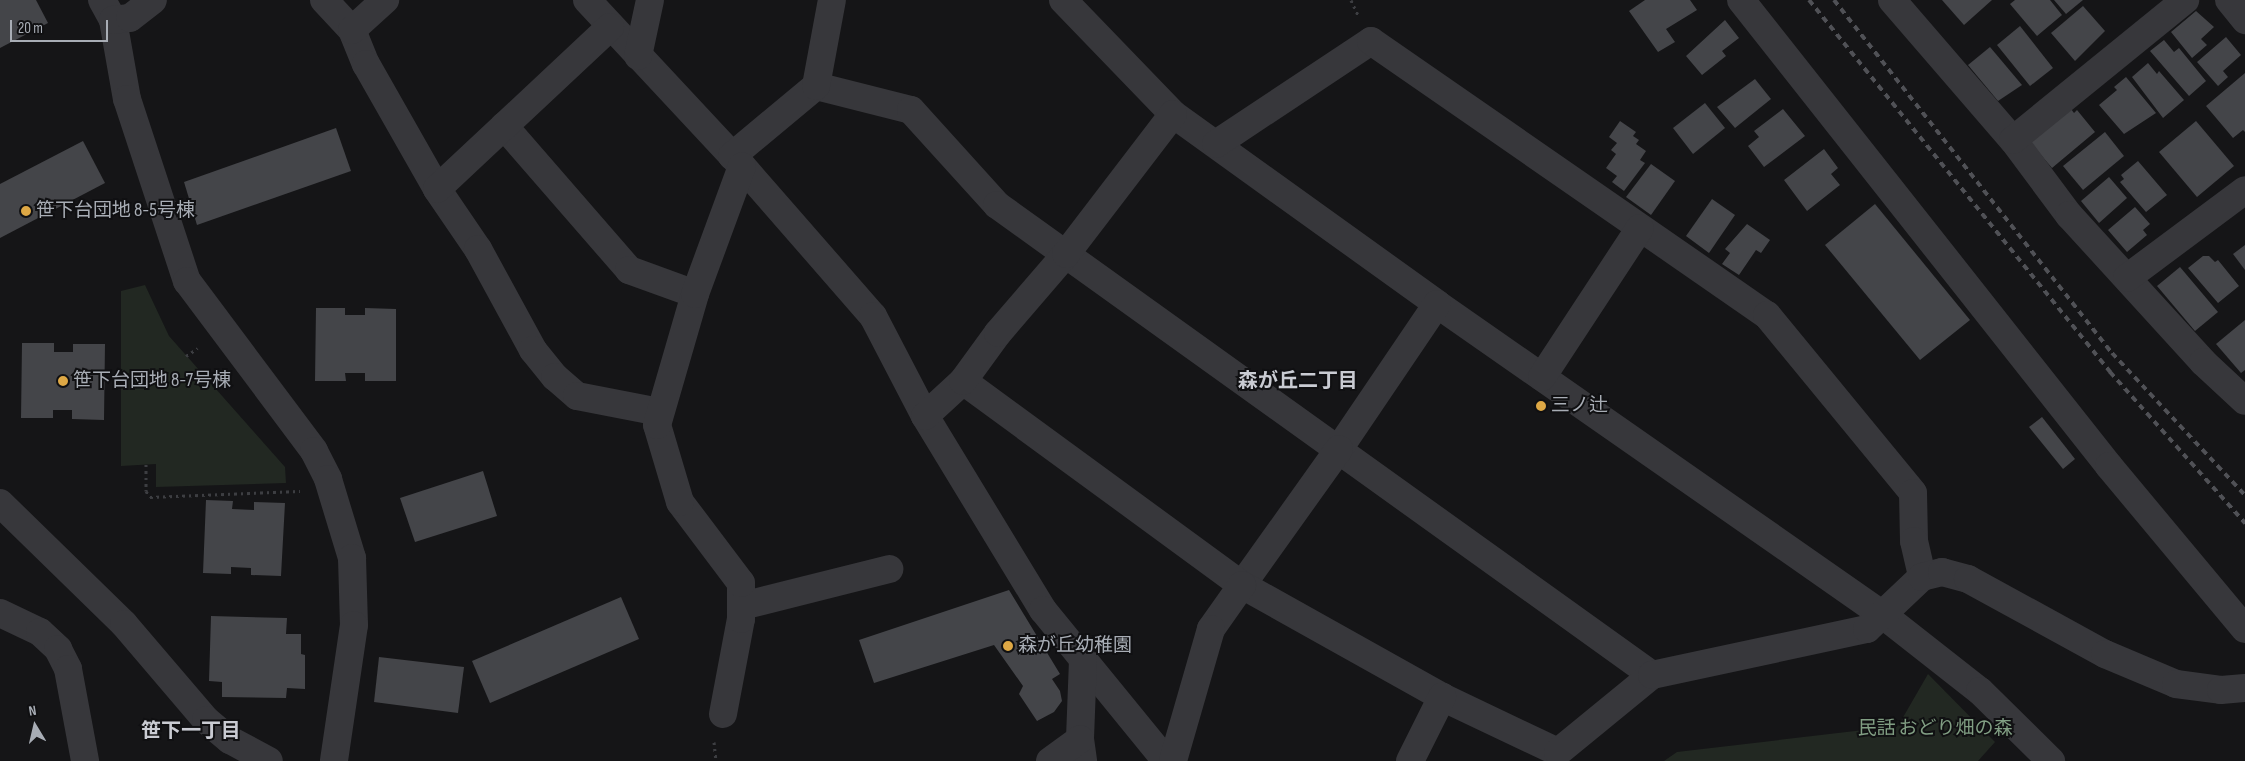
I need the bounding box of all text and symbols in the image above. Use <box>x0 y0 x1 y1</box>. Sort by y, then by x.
scale bar <box>12 10 110 42</box>
text: 20 m <box>18 19 43 38</box>
place label: 笹下台団地 8-5号棟 <box>36 200 195 222</box>
marker: 笹下台団地 8-5号棟 <box>20 205 32 217</box>
district label: 森が丘二丁目 <box>1238 369 1358 393</box>
place label: 笹下台団地 8-7号棟 <box>73 370 231 392</box>
marker: 笹下台団地 8-7号棟 <box>57 375 69 387</box>
place label: 三ノ辻 <box>1551 395 1608 417</box>
marker: 三ノ辻 <box>1535 400 1547 412</box>
place label: 森が丘幼稚園 <box>1018 635 1132 657</box>
marker: 森が丘幼稚園 <box>1002 640 1014 652</box>
north arrow <box>10 701 60 751</box>
text: N <box>28 702 38 720</box>
park label: 民話 おどり畑の森 <box>1857 718 2013 740</box>
district label: 笹下一丁目 <box>141 719 241 743</box>

